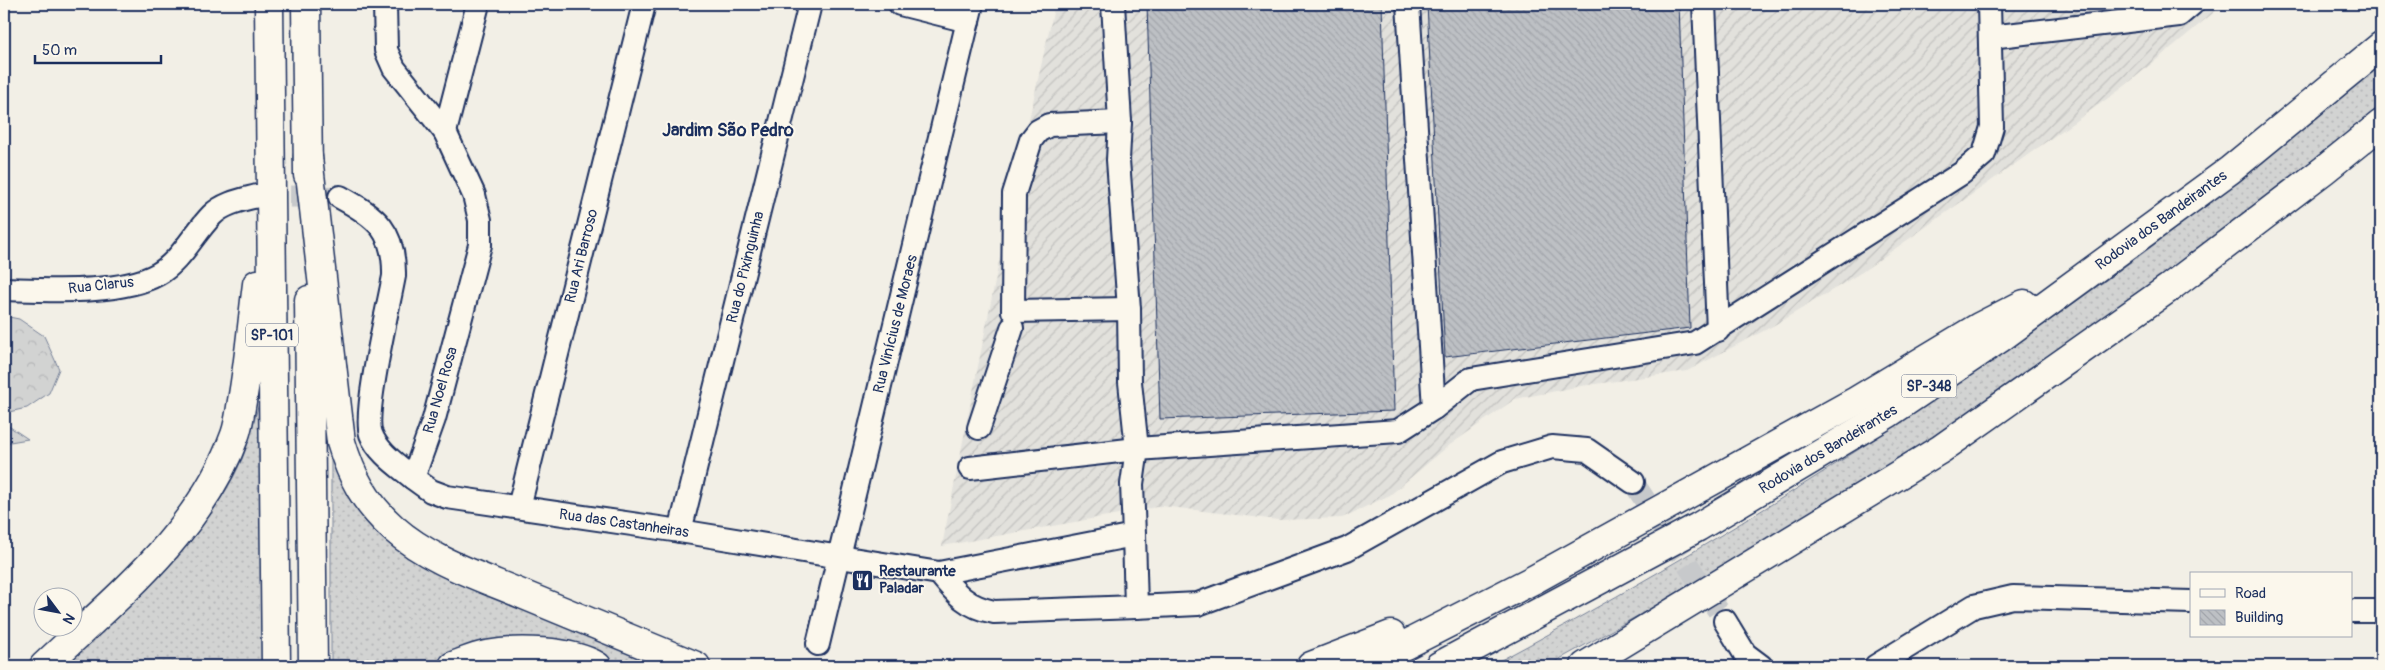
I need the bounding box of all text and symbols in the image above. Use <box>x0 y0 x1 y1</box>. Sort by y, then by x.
scale bar <box>35 32 161 64</box>
text: 50 m <box>42 41 77 60</box>
district label: Jardim São Pedro <box>662 119 794 142</box>
street label: Rodovia dos Bandeirantes <box>2092 166 2231 275</box>
street label: Rua Ari Barroso <box>561 207 602 305</box>
street label: Rua do Pixinguinha <box>722 209 769 325</box>
street label: Rua Vinícius de Moraes <box>869 253 922 395</box>
street label: Rua Clarus <box>67 273 135 298</box>
road number: SP-101 <box>246 324 298 346</box>
street label: Rua Noel Rosa <box>419 345 462 436</box>
road number: SP-348 <box>1902 374 1956 398</box>
street label: Rodovia dos Bandeirantes <box>1756 400 1901 498</box>
street label: Rua das Castanheiras <box>558 505 690 542</box>
place label: Restaurante Paladar <box>879 562 956 598</box>
restaurant icon: Restaurante Paladar <box>851 568 875 592</box>
legend <box>2190 572 2352 638</box>
text: Road <box>2235 584 2266 603</box>
north arrow <box>32 588 82 638</box>
text: Building <box>2235 608 2283 627</box>
text: N <box>59 610 78 627</box>

